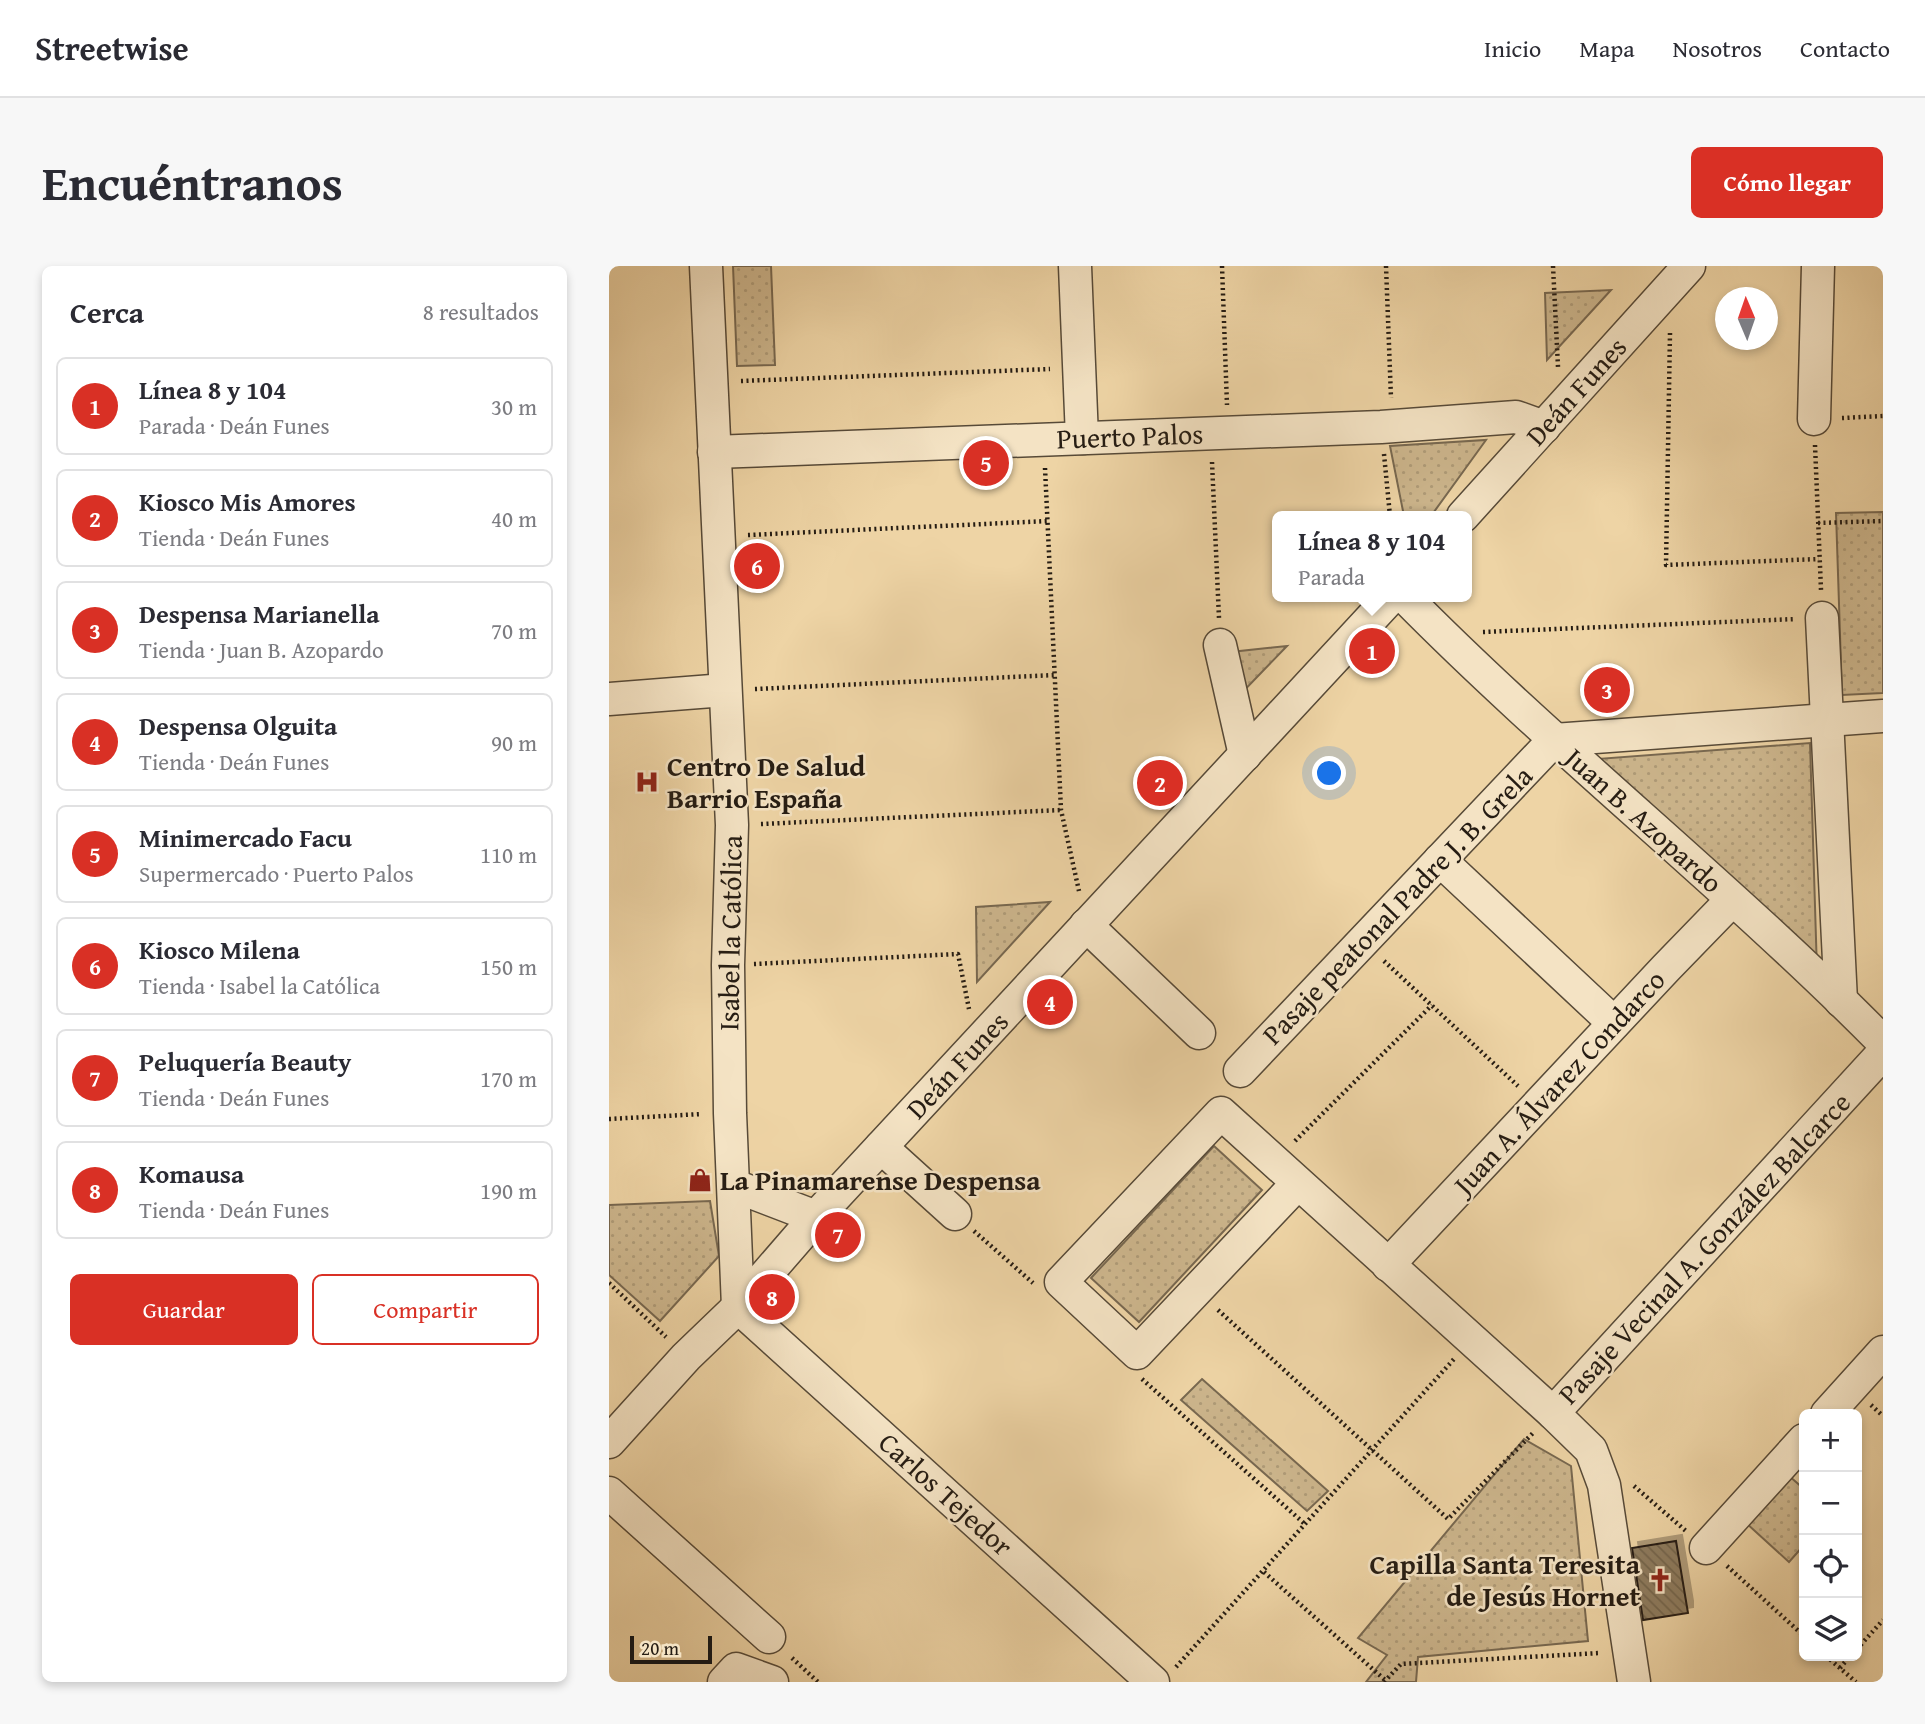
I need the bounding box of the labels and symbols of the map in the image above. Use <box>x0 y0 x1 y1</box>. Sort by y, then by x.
north arrow <box>1715 287 1778 350</box>
street label: Deán Funes <box>1516 327 1636 454</box>
street label: Puerto Palos <box>1056 412 1204 459</box>
pin: 5 <box>963 437 1009 489</box>
pin: 6 <box>734 540 780 592</box>
pin: 1 <box>1349 625 1395 677</box>
pin: 3 <box>1584 664 1630 716</box>
street label: Juan B. Azopardo <box>1554 735 1732 902</box>
place label: Centro De Salud Barrio España <box>667 745 866 818</box>
street label: Pasaje peatonal Padre J. B. Grela <box>1252 755 1542 1053</box>
your location <box>1312 756 1346 790</box>
pin: 2 <box>1137 757 1183 809</box>
hospital icon: Centro De Salud Barrio España <box>633 768 661 796</box>
street label: Isabel la Católica <box>707 834 752 1031</box>
street label: Juan A. Álvarez Condarco <box>1441 960 1674 1205</box>
pin: 4 <box>1027 976 1073 1028</box>
street label: Deán Funes <box>896 1002 1017 1128</box>
street label: Pasaje Vecinal A. González Balcarce <box>1548 1083 1860 1413</box>
place label: La Pinamarense Despensa <box>720 1159 1041 1200</box>
shop icon: La Pinamarense Despensa <box>686 1166 714 1194</box>
pin: 7 <box>815 1209 861 1261</box>
pin: 8 <box>749 1271 795 1323</box>
street label: Carlos Tejedor <box>870 1422 1023 1566</box>
place label: Capilla Santa Teresita de Jesús Hornet <box>1370 1543 1641 1616</box>
church icon: Capilla Santa Teresita de Jesús Hornet <box>1646 1566 1674 1594</box>
scale bar <box>630 1633 712 1665</box>

